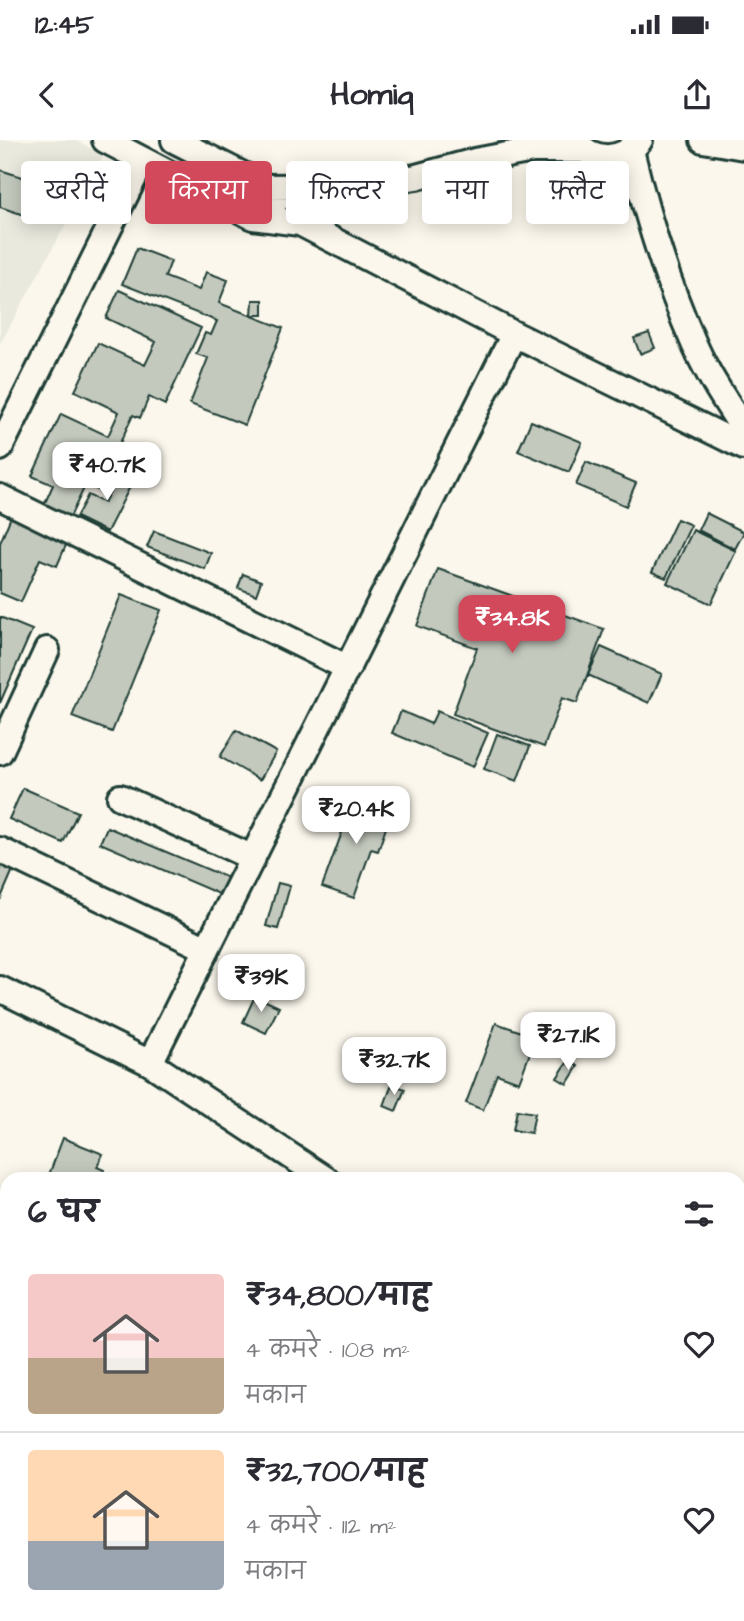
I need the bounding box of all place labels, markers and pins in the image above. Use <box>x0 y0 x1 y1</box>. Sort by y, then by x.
pin: ₹40.7K <box>50 442 164 502</box>
pin: ₹34.8K <box>455 596 569 655</box>
pin: ₹20.4K <box>299 786 413 846</box>
pin: ₹39K <box>220 954 302 1014</box>
pin: ₹27.1K <box>511 1012 625 1072</box>
pin: ₹32.7K <box>337 1038 451 1097</box>

